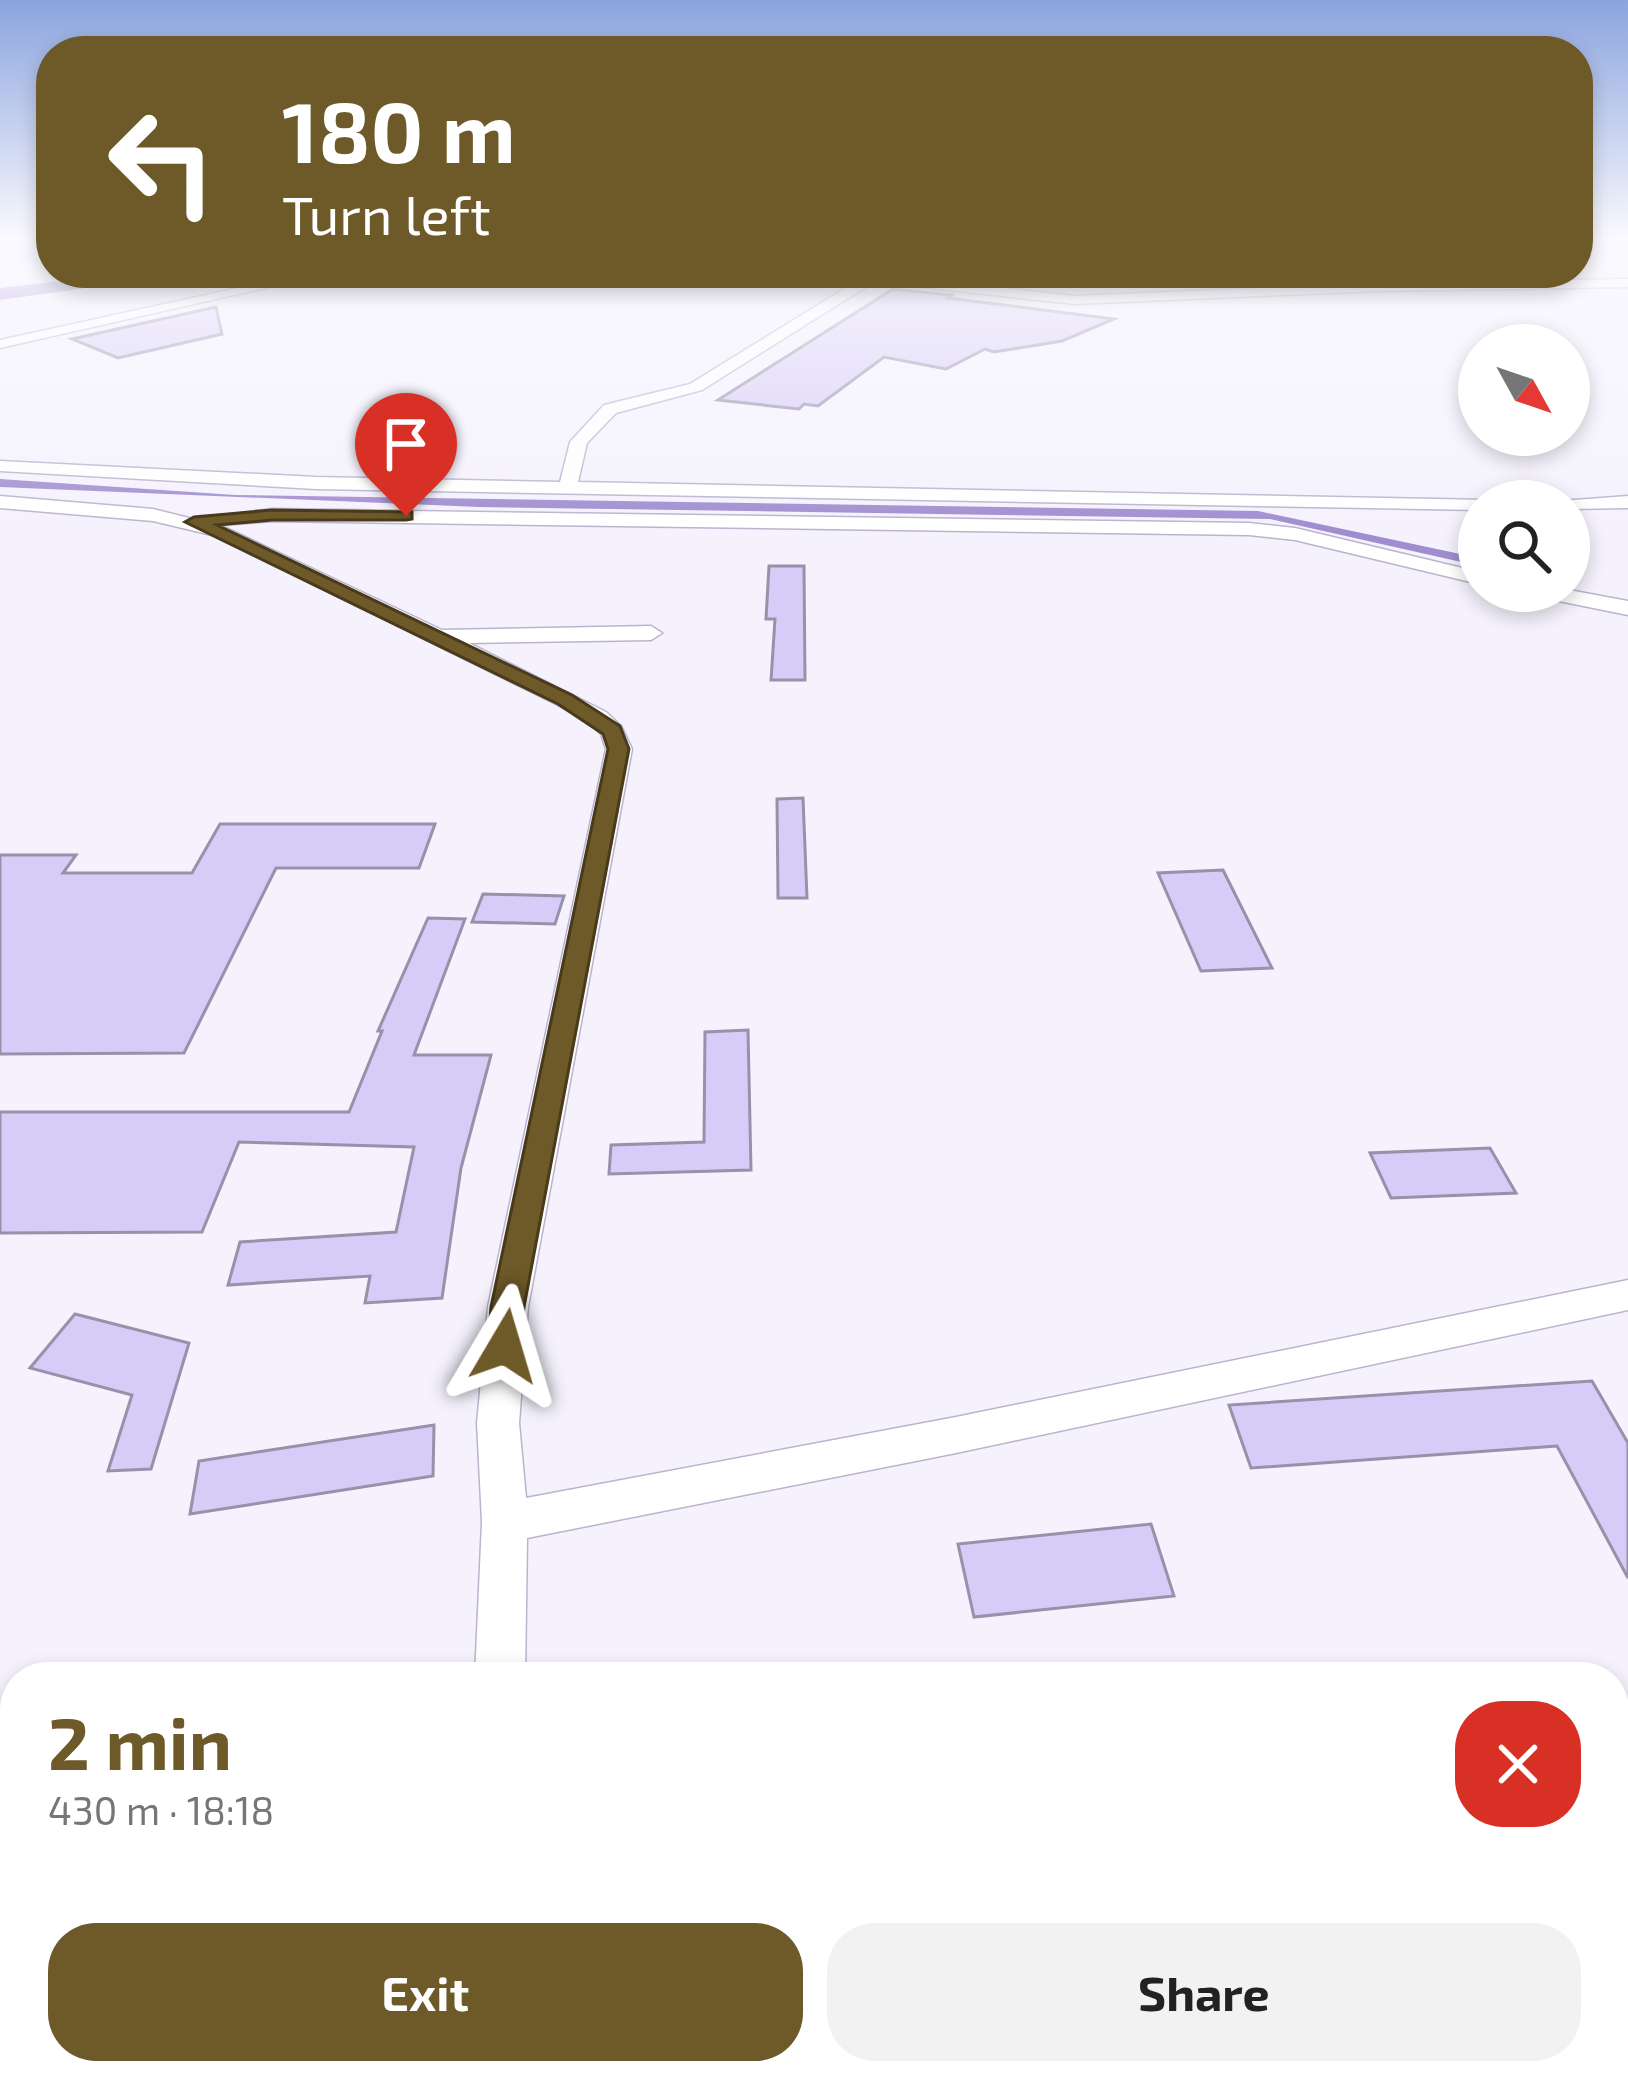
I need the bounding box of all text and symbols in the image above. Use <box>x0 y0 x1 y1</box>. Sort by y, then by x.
text: 180 m <box>282 79 516 180</box>
icon: left <box>84 84 240 240</box>
text: Turn left <box>282 181 491 246</box>
north arrow <box>1458 324 1590 456</box>
map controls <box>1458 324 1590 612</box>
pin <box>355 393 457 516</box>
icon: arrive <box>373 411 439 477</box>
button: search <box>1458 480 1590 612</box>
position arrow <box>442 1283 568 1409</box>
text: 2 min <box>48 1698 232 1784</box>
button: close <box>1455 1701 1581 1827</box>
text: 430 m · 18:18 <box>48 1786 274 1833</box>
button: Exit <box>48 1923 803 2061</box>
button: Share <box>827 1923 1581 2061</box>

